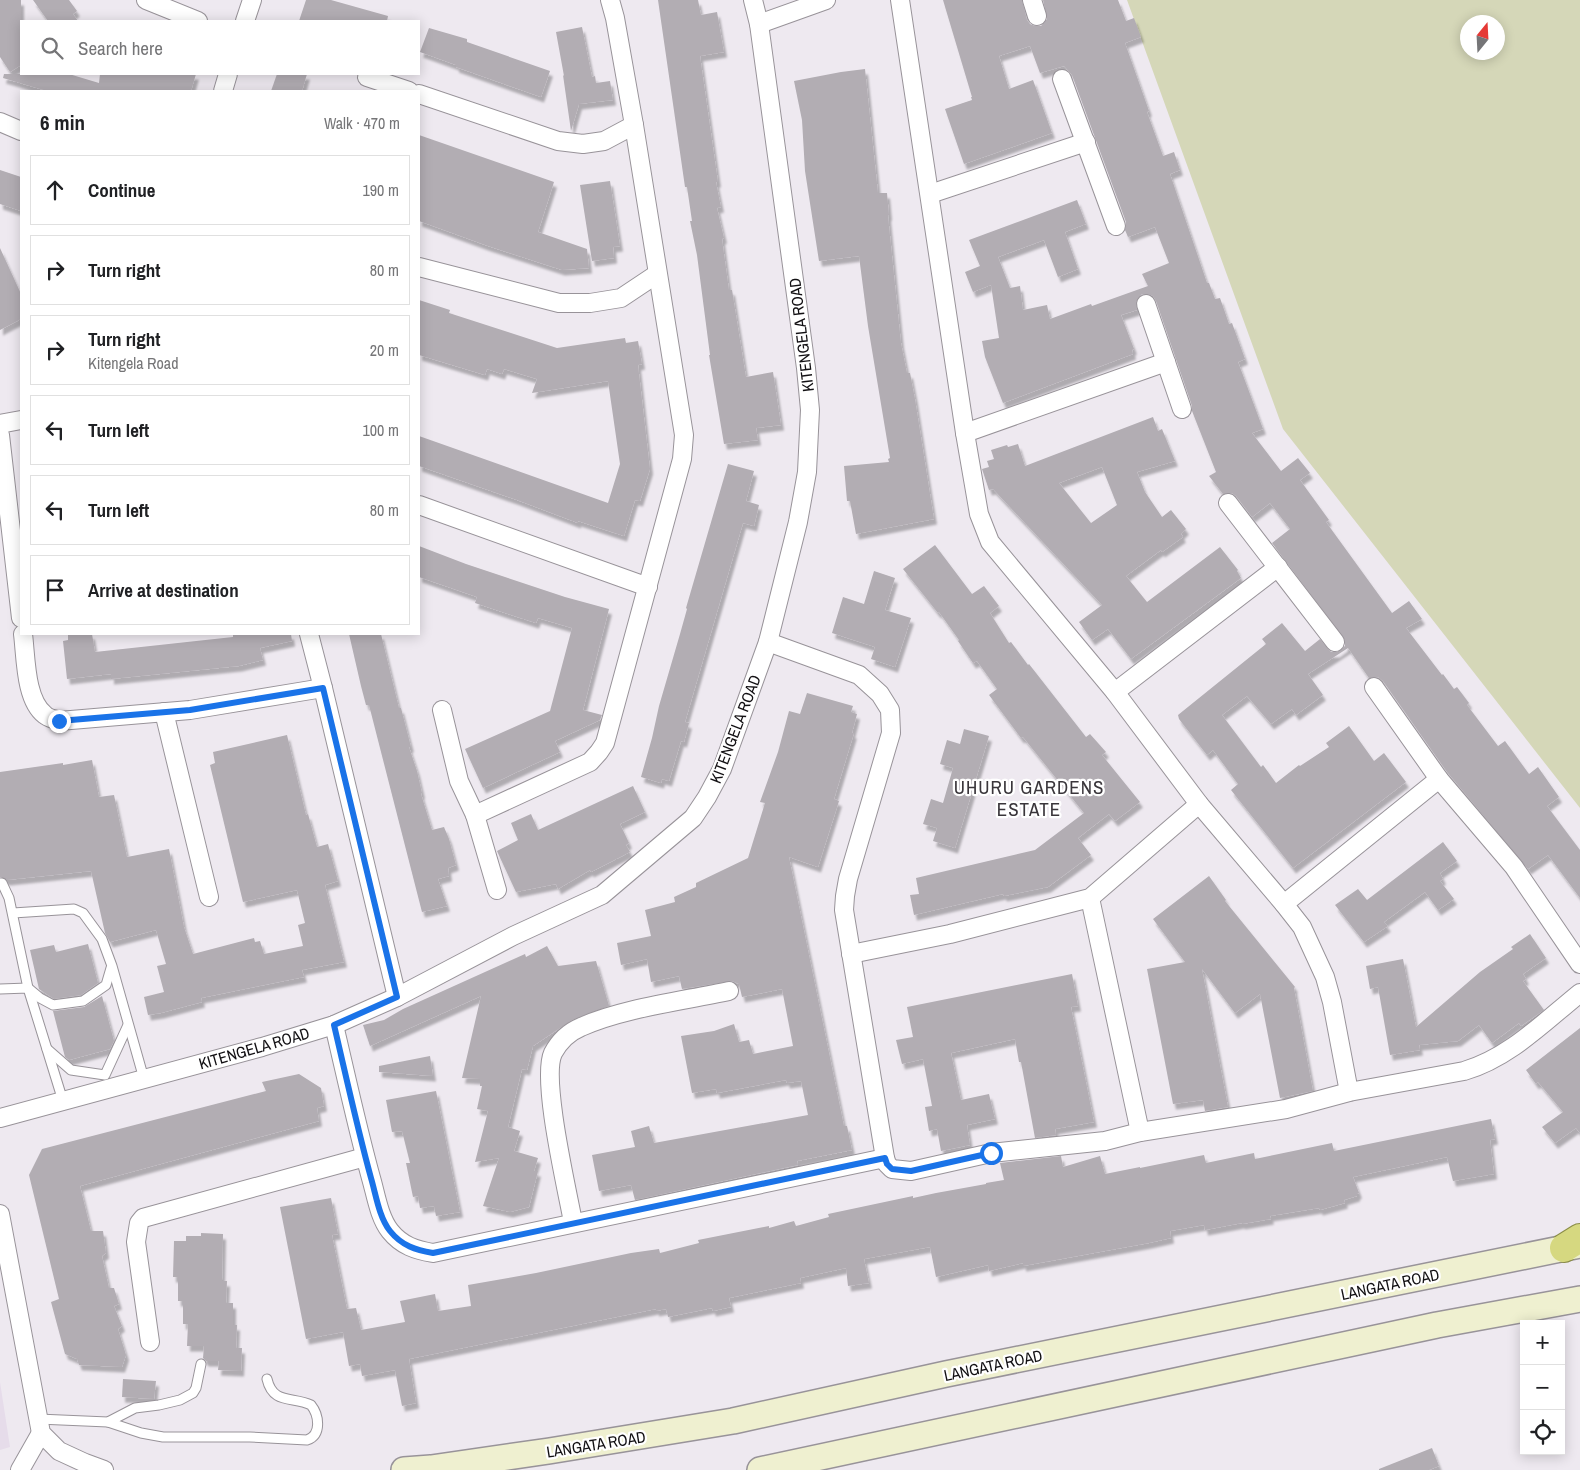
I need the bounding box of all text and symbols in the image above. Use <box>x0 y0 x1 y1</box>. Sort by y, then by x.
north arrow <box>1460 15 1505 60</box>
search box <box>20 20 420 75</box>
icon: search <box>38 34 66 62</box>
text: Search here <box>78 35 163 61</box>
text: 6 min <box>40 108 85 137</box>
text: Walk · 470 m <box>324 112 400 134</box>
icon: ahead <box>41 176 69 204</box>
text: Continue <box>88 177 156 203</box>
text: 190 m <box>363 179 399 201</box>
icon: right <box>41 256 69 284</box>
text: Turn right <box>88 257 160 283</box>
text: 80 m <box>370 259 399 281</box>
street label: KITENGELA ROAD <box>783 277 819 393</box>
text: Turn right <box>88 326 160 352</box>
icon: right <box>41 336 69 364</box>
text: 20 m <box>370 339 399 361</box>
text: Kitengela Road <box>88 352 178 374</box>
icon: left <box>41 416 69 444</box>
text: Turn left <box>88 417 149 443</box>
text: 100 m <box>363 419 399 441</box>
icon: left <box>41 496 69 524</box>
text: Turn left <box>88 497 149 523</box>
text: 80 m <box>370 499 399 521</box>
icon: arrive <box>41 576 69 604</box>
text: Arrive at destination <box>88 577 239 603</box>
street label: KITENGELA ROAD <box>704 672 766 786</box>
route end <box>48 710 71 733</box>
district label: UHURU GARDENS ESTATE <box>954 774 1104 822</box>
street label: KITENGELA ROAD <box>196 1022 312 1074</box>
route start <box>980 1142 1003 1165</box>
street label: LANGATA ROAD <box>1339 1263 1441 1305</box>
map controls <box>1520 1320 1565 1455</box>
button: + <box>1520 1320 1565 1365</box>
street label: LANGATA ROAD <box>942 1344 1044 1386</box>
button: − <box>1520 1365 1565 1410</box>
button: locate <box>1520 1410 1565 1455</box>
street label: LANGATA ROAD <box>545 1425 647 1463</box>

